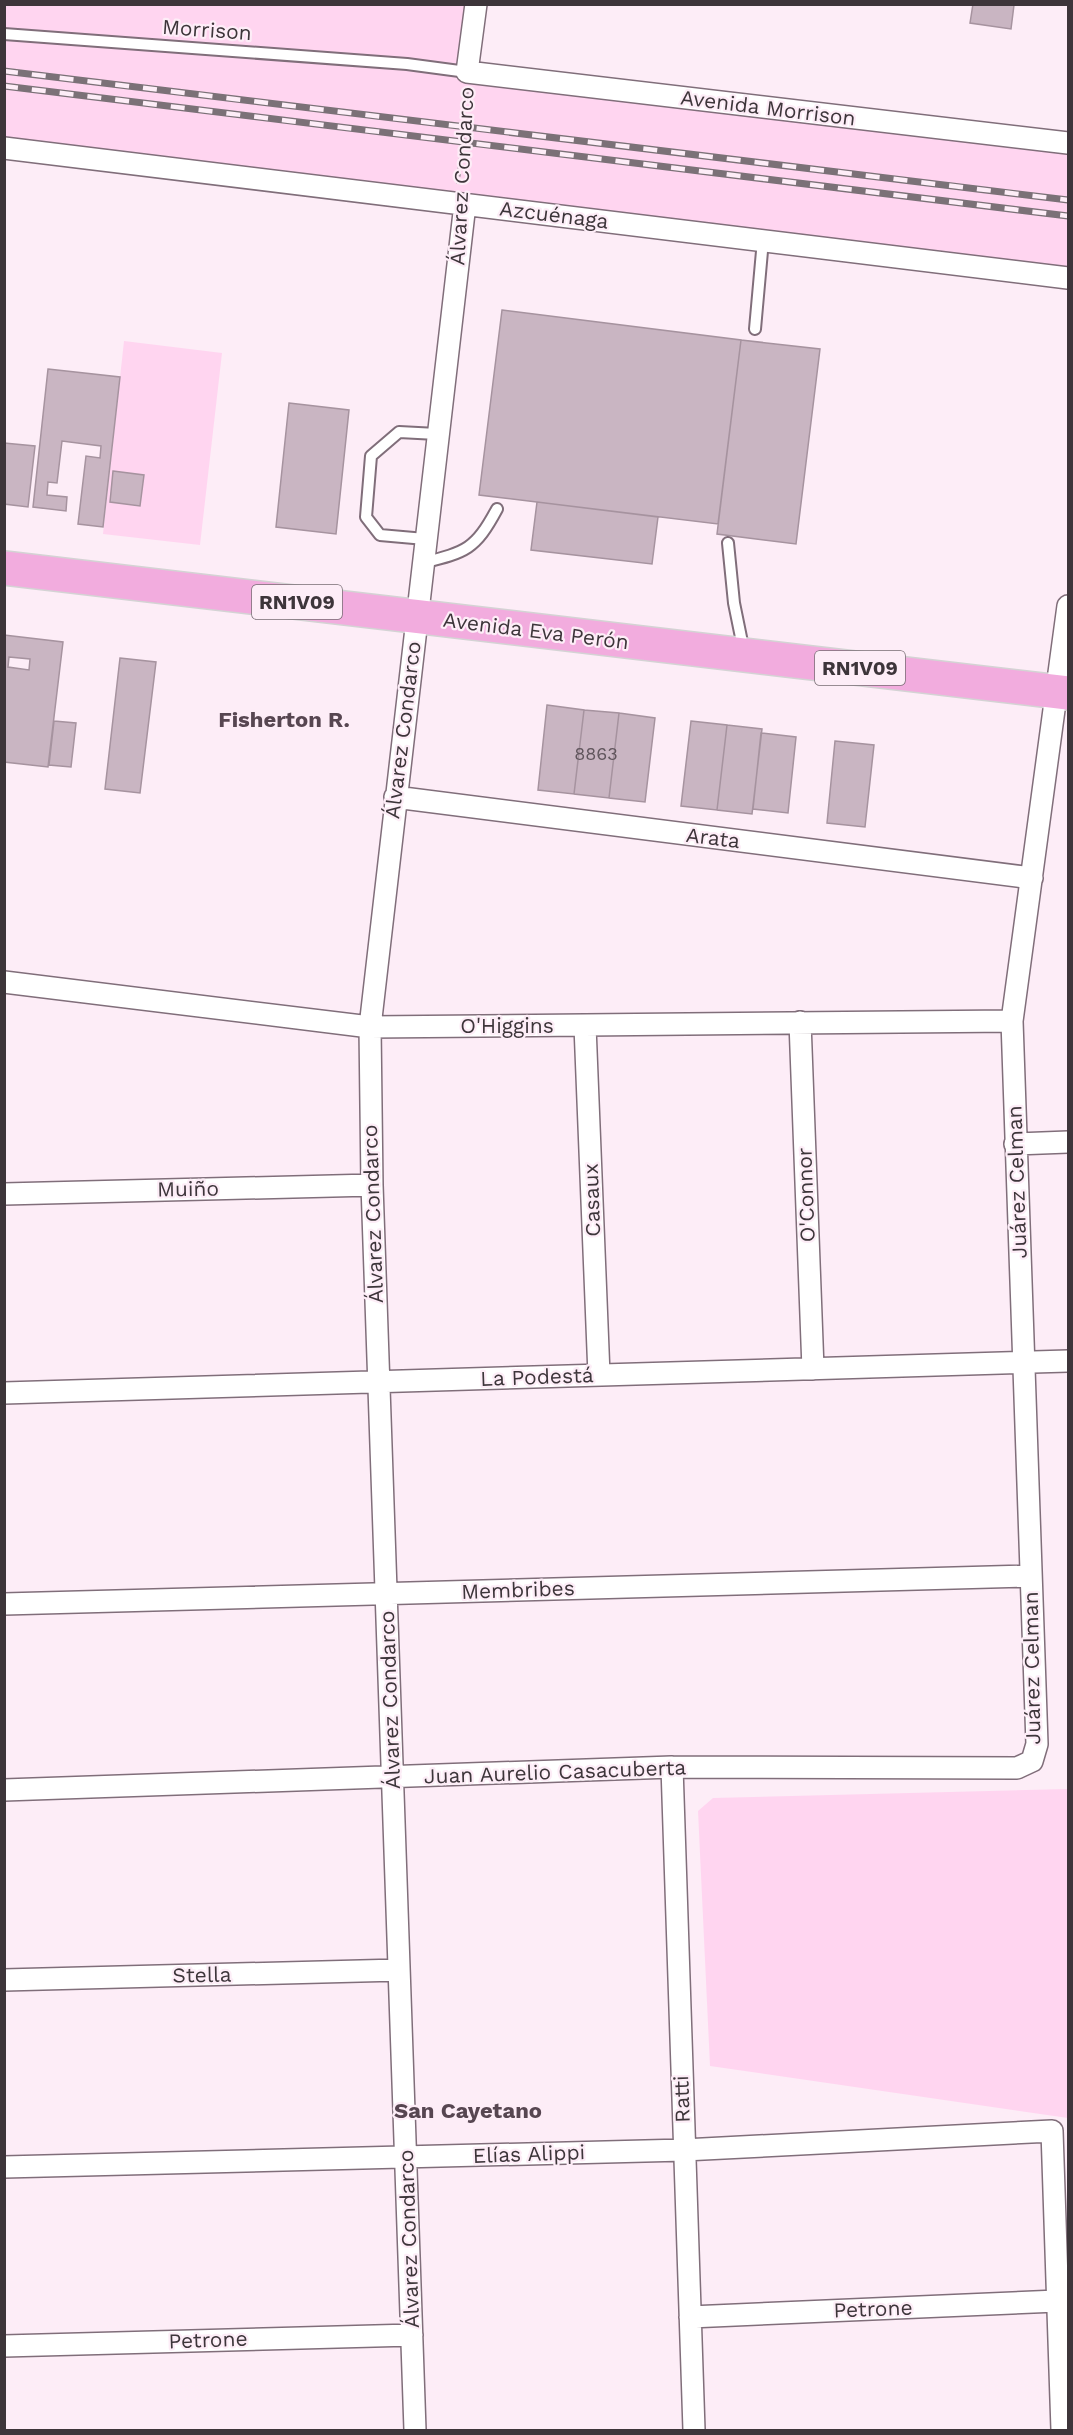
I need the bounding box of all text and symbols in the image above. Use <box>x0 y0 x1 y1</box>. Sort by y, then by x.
street label: Morrison <box>161 14 253 45</box>
street label: Avenida Morrison <box>679 84 857 131</box>
street label: Álvarez Condarco <box>444 86 479 266</box>
street label: Azcuénaga <box>498 195 610 234</box>
road number: RN1V09 <box>252 585 342 619</box>
street label: Avenida Eva Perón <box>442 607 630 654</box>
street label: Álvarez Condarco <box>379 640 426 820</box>
road number: RN1V09 <box>815 651 905 685</box>
district label: Fisherton R. <box>218 707 350 732</box>
house number: 8863 <box>574 743 618 764</box>
street label: Arata <box>685 822 742 853</box>
street label: O'Higgins <box>460 1013 554 1038</box>
street label: Juárez Celman <box>1001 1105 1032 1259</box>
street label: Álvarez Condarco <box>357 1124 388 1304</box>
street label: O'Connor <box>791 1147 820 1243</box>
street label: Casaux <box>578 1163 605 1237</box>
street label: Muiño <box>157 1175 219 1202</box>
street label: La Podestá <box>480 1362 594 1391</box>
street label: Membribes <box>461 1575 575 1604</box>
street label: Juárez Celman <box>1018 1591 1045 1745</box>
street label: Álvarez Condarco <box>374 1610 405 1790</box>
street label: Juan Aurelio Casacuberta <box>423 1754 687 1789</box>
street label: Stella <box>172 1961 232 1988</box>
street label: Ratti <box>668 2075 695 2123</box>
district label: San Cayetano <box>394 2098 542 2123</box>
street label: Elías Alippi <box>472 2139 586 2168</box>
street label: Álvarez Condarco <box>393 2149 424 2329</box>
street label: Petrone <box>833 2295 913 2322</box>
street label: Petrone <box>168 2326 248 2353</box>

